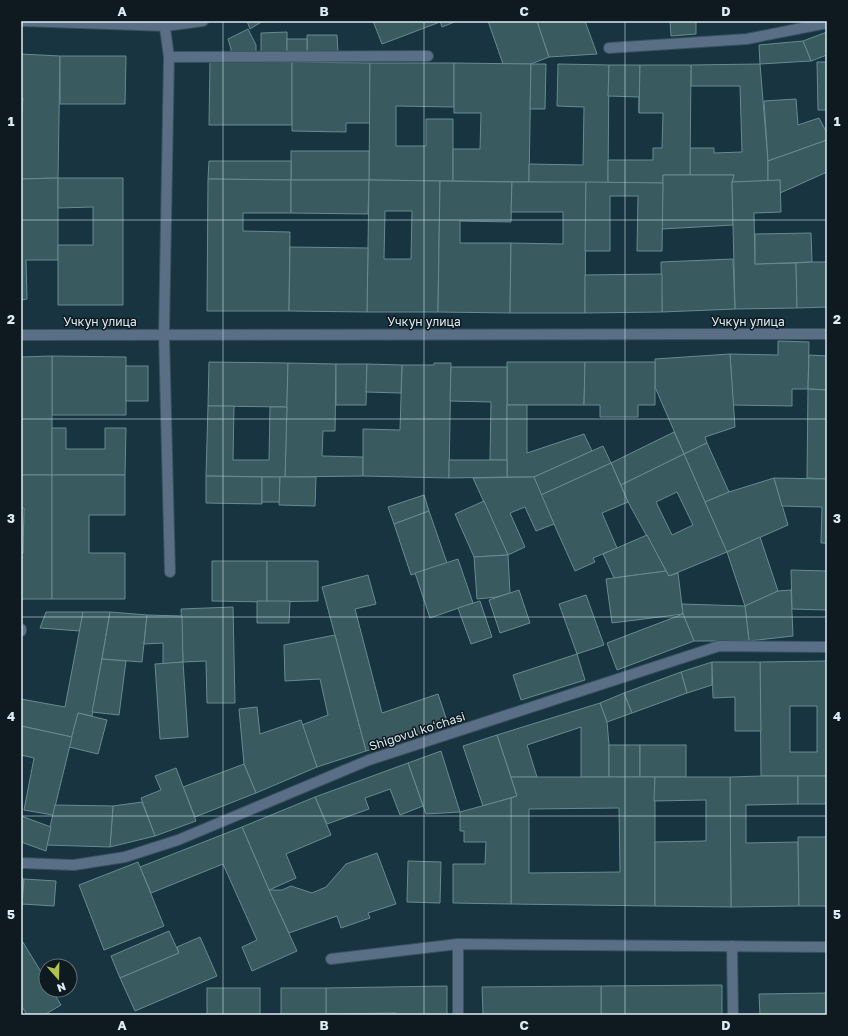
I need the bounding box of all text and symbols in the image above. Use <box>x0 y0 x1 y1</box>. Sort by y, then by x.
text: A <box>117 3 127 19</box>
text: B <box>319 3 329 19</box>
text: C <box>519 3 529 19</box>
text: D <box>721 3 731 19</box>
text: 1 <box>8 113 15 129</box>
text: 1 <box>834 113 841 129</box>
text: 2 <box>7 311 15 327</box>
text: 2 <box>833 311 841 327</box>
street label: Учкун улица <box>63 314 137 329</box>
street label: Учкун улица <box>387 314 461 329</box>
street label: Учкун улица <box>711 314 785 329</box>
text: 3 <box>7 510 15 526</box>
text: 3 <box>833 510 841 526</box>
text: 4 <box>7 708 15 724</box>
street label: Shigovul koʻchasi <box>367 708 467 754</box>
text: 4 <box>833 708 841 724</box>
text: 5 <box>7 906 15 922</box>
text: 5 <box>833 906 841 922</box>
north arrow <box>38 958 78 998</box>
text: N <box>55 980 68 995</box>
text: A <box>117 1017 127 1033</box>
text: B <box>319 1017 329 1033</box>
text: C <box>519 1017 529 1033</box>
text: D <box>721 1017 731 1033</box>

